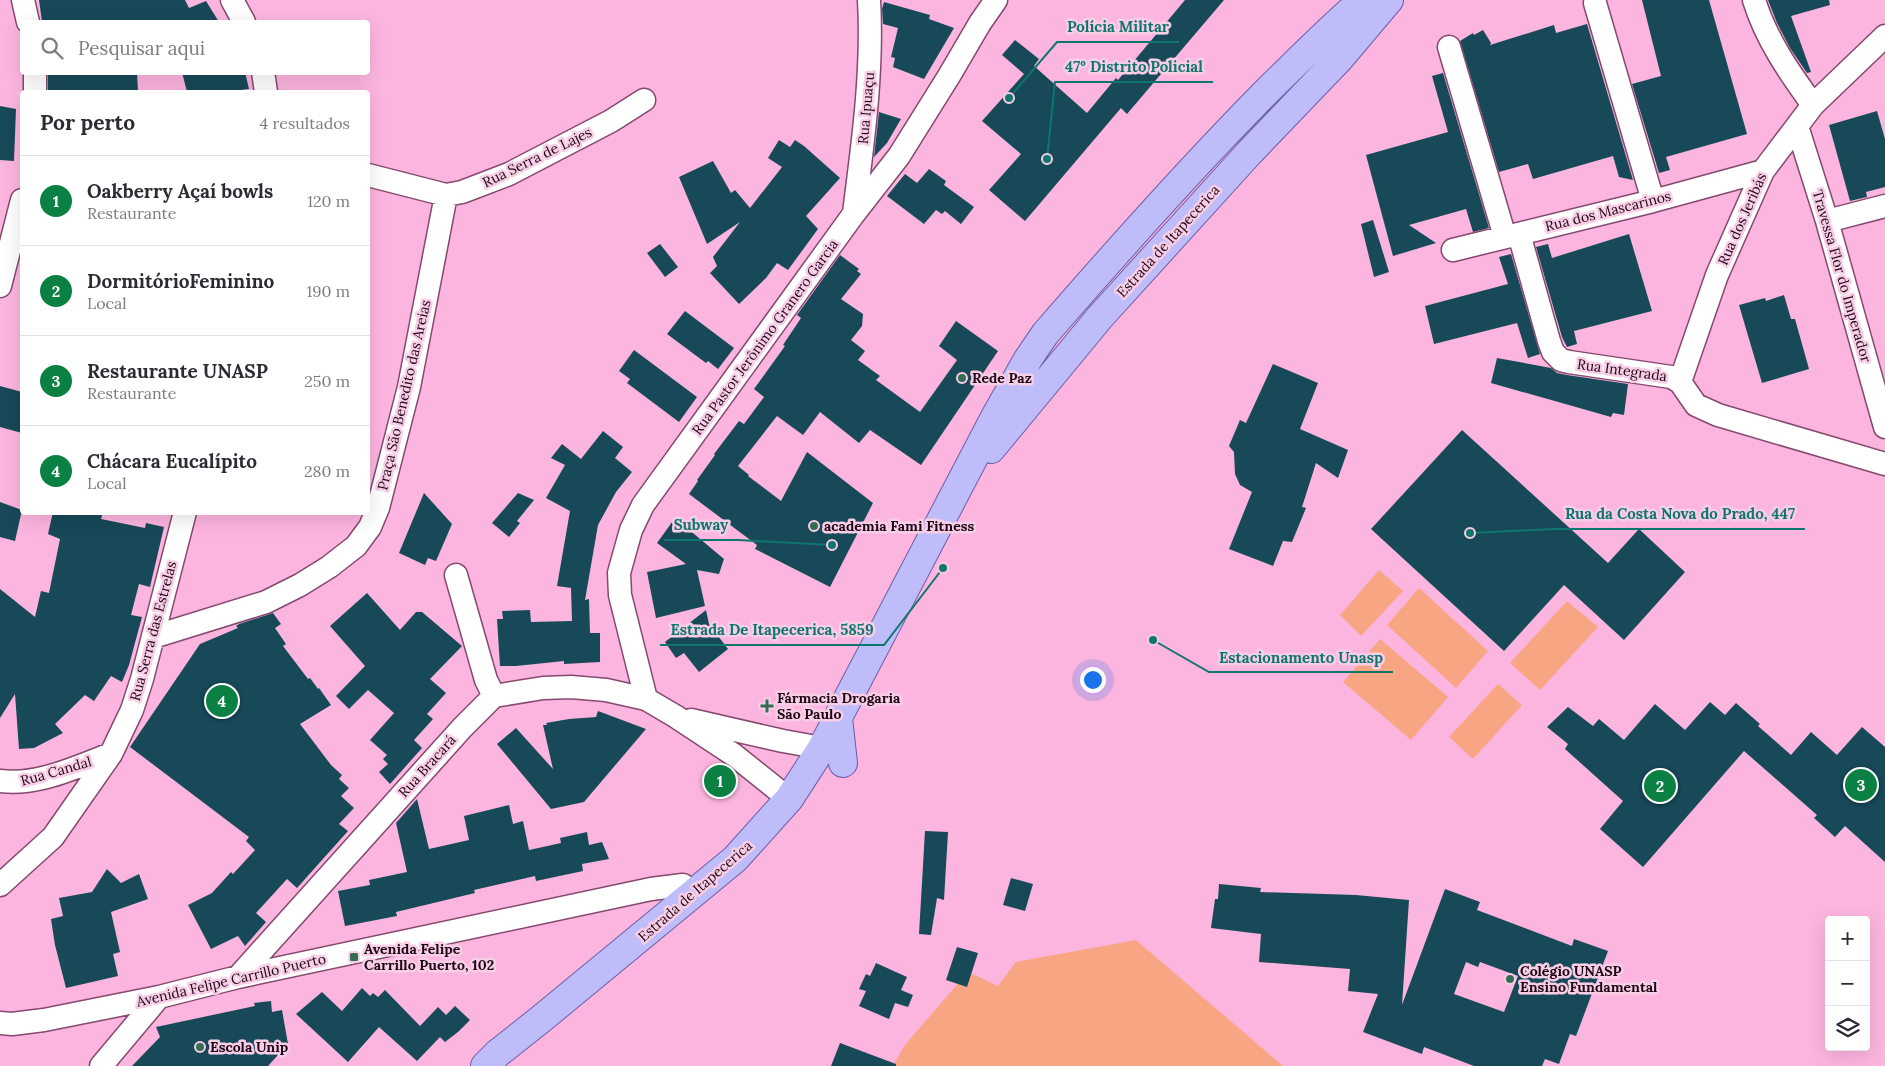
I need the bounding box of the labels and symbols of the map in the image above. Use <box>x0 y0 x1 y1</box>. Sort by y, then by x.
callout: Polícia Militar <box>1057 12 1179 42</box>
text: Polícia Militar <box>1067 17 1170 36</box>
callout: 47º Distrito Policial <box>1055 52 1213 82</box>
text: 47º Distrito Policial <box>1065 57 1203 76</box>
street label: Rua Ipuaçu <box>854 71 878 145</box>
street label: Rua Serra de Lajes <box>479 123 595 191</box>
street label: Rua dos Jeribás <box>1714 170 1770 268</box>
street label: Estrada de Itapecerica <box>1113 181 1223 301</box>
street label: Rua dos Mascarinos <box>1543 187 1673 235</box>
street label: Travessa Flor do Imperador <box>1809 188 1875 364</box>
street label: Rua Pastor Jerônimo Granero Garcia <box>688 236 842 438</box>
street label: Praça São Benedito das Areias <box>373 298 435 492</box>
street label: Rua Integrada <box>1576 355 1668 385</box>
place label: Rede Paz <box>972 369 1032 387</box>
marker: Rede Paz <box>956 372 968 384</box>
callout: Rua da Costa Nova do Prado, 447 <box>1554 499 1805 529</box>
text: Rua da Costa Nova do Prado, 447 <box>1565 504 1795 523</box>
callout: Subway <box>664 510 738 540</box>
text: Subway <box>674 515 729 534</box>
place label: academia Fami Fitness <box>824 517 975 535</box>
marker: academia Fami Fitness <box>808 520 820 532</box>
street label: Rua Serra das Estrelas <box>126 559 180 703</box>
callout: Estrada De Itapecerica, 5859 <box>660 615 884 645</box>
text: Estrada De Itapecerica, 5859 <box>670 620 874 639</box>
callout: Estacionamento Unasp <box>1209 642 1393 672</box>
text: Estacionamento Unasp <box>1219 648 1383 667</box>
your location <box>1080 667 1106 693</box>
pin: 4 <box>206 682 238 720</box>
place label: Fármacia Drogaria São Paulo <box>777 689 901 723</box>
marker: Fármacia Drogaria São Paulo <box>761 700 773 712</box>
street label: Rua Bracará <box>394 731 460 801</box>
street label: Rua Candal <box>18 752 94 790</box>
pin: 1 <box>704 762 736 800</box>
pin: 3 <box>1845 766 1877 804</box>
pin: 2 <box>1644 767 1676 805</box>
street label: Estrada de Itapecerica <box>634 837 756 945</box>
place label: Avenida Felipe Carrillo Puerto, 102 <box>364 940 494 974</box>
street label: Avenida Felipe Carrillo Puerto <box>134 949 328 1011</box>
marker: Avenida Felipe Carrillo Puerto, 102 <box>348 951 360 963</box>
place label: Colégio UNASP Ensino Fundamental <box>1520 962 1658 996</box>
marker: Colégio UNASP Ensino Fundamental <box>1504 973 1516 985</box>
place label: Escola Unip <box>210 1038 288 1056</box>
marker: Escola Unip <box>194 1041 206 1053</box>

